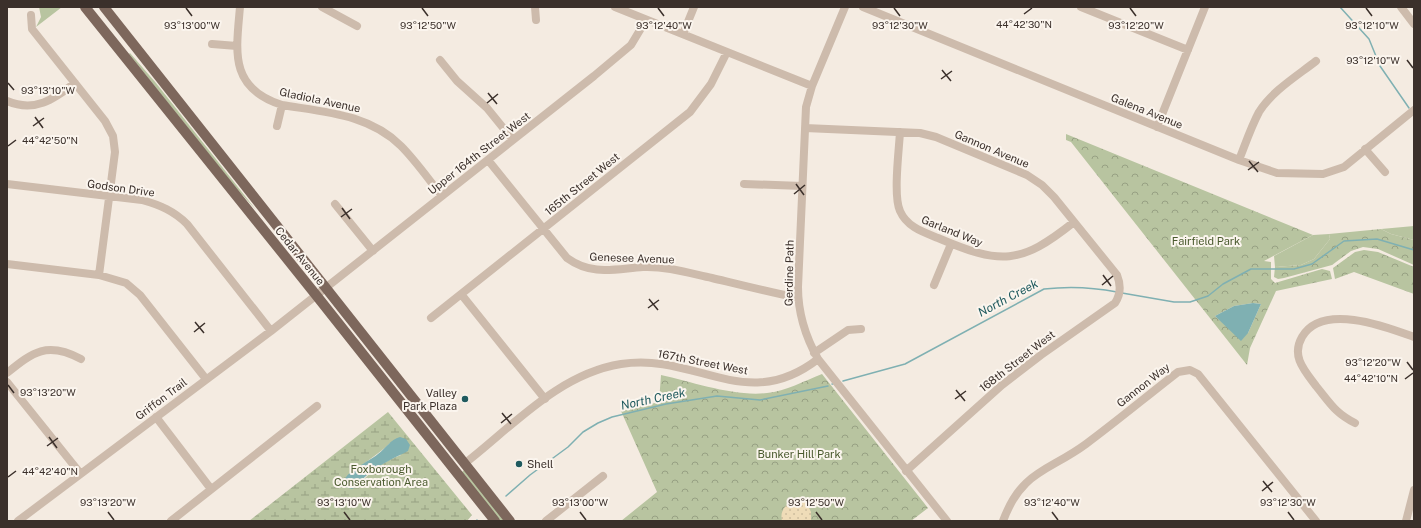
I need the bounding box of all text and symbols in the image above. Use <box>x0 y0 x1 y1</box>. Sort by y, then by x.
text: 44°42'30"N <box>996 18 1052 30</box>
text: 93°13'00"W <box>164 19 220 31</box>
text: 93°12'50"W <box>400 19 456 31</box>
text: 93°12'40"W <box>636 19 692 31</box>
text: 93°12'30"W <box>872 19 928 31</box>
text: 93°12'20"W <box>1108 19 1164 31</box>
text: 93°12'10"W <box>1345 19 1399 31</box>
text: 93°12'10"W <box>1346 54 1400 66</box>
text: 93°13'10"W <box>21 84 75 96</box>
street label: Gladiola Avenue <box>278 86 362 114</box>
street label: Galena Avenue <box>1109 91 1185 131</box>
street label: Upper 164th Street West <box>426 109 532 197</box>
street label: Gannon Avenue <box>953 128 1031 170</box>
text: 44°42'50"N <box>22 134 78 146</box>
street label: 165th Street West <box>542 150 622 218</box>
street label: Godson Drive <box>87 177 155 199</box>
street label: Garland Way <box>920 213 984 249</box>
street label: Cedar Avenue <box>273 225 327 287</box>
park label: Fairfield Park <box>1172 235 1240 247</box>
street label: Gerdine Path <box>782 240 796 306</box>
street label: Genesee Avenue <box>589 251 675 265</box>
water label: North Creek <box>976 276 1041 320</box>
street label: 168th Street West <box>977 328 1057 394</box>
street label: 167th Street West <box>657 347 749 377</box>
text: 93°12'20"W <box>1345 356 1401 368</box>
street label: Gannon Way <box>1114 361 1172 409</box>
text: 44°42'10"N <box>1344 372 1398 384</box>
street label: Griffon Trail <box>133 376 189 422</box>
water label: North Creek <box>619 385 687 413</box>
text: 93°13'20"W <box>20 386 76 398</box>
place label: Valley Park Plaza <box>403 387 457 412</box>
marker: Valley Park Plaza <box>460 394 470 404</box>
park label: Bunker Hill Park <box>757 448 841 460</box>
place label: Shell <box>527 458 553 470</box>
marker: Shell <box>514 459 524 469</box>
park label: Foxborough Conservation Area <box>334 463 428 488</box>
text: 44°42'40"N <box>22 465 78 477</box>
text: 93°13'20"W <box>80 496 136 508</box>
text: 93°13'10"W <box>317 496 371 508</box>
text: 93°13'00"W <box>552 496 608 508</box>
text: 93°12'50"W <box>788 496 844 508</box>
text: 93°12'40"W <box>1024 496 1080 508</box>
text: 93°12'30"W <box>1260 496 1316 508</box>

